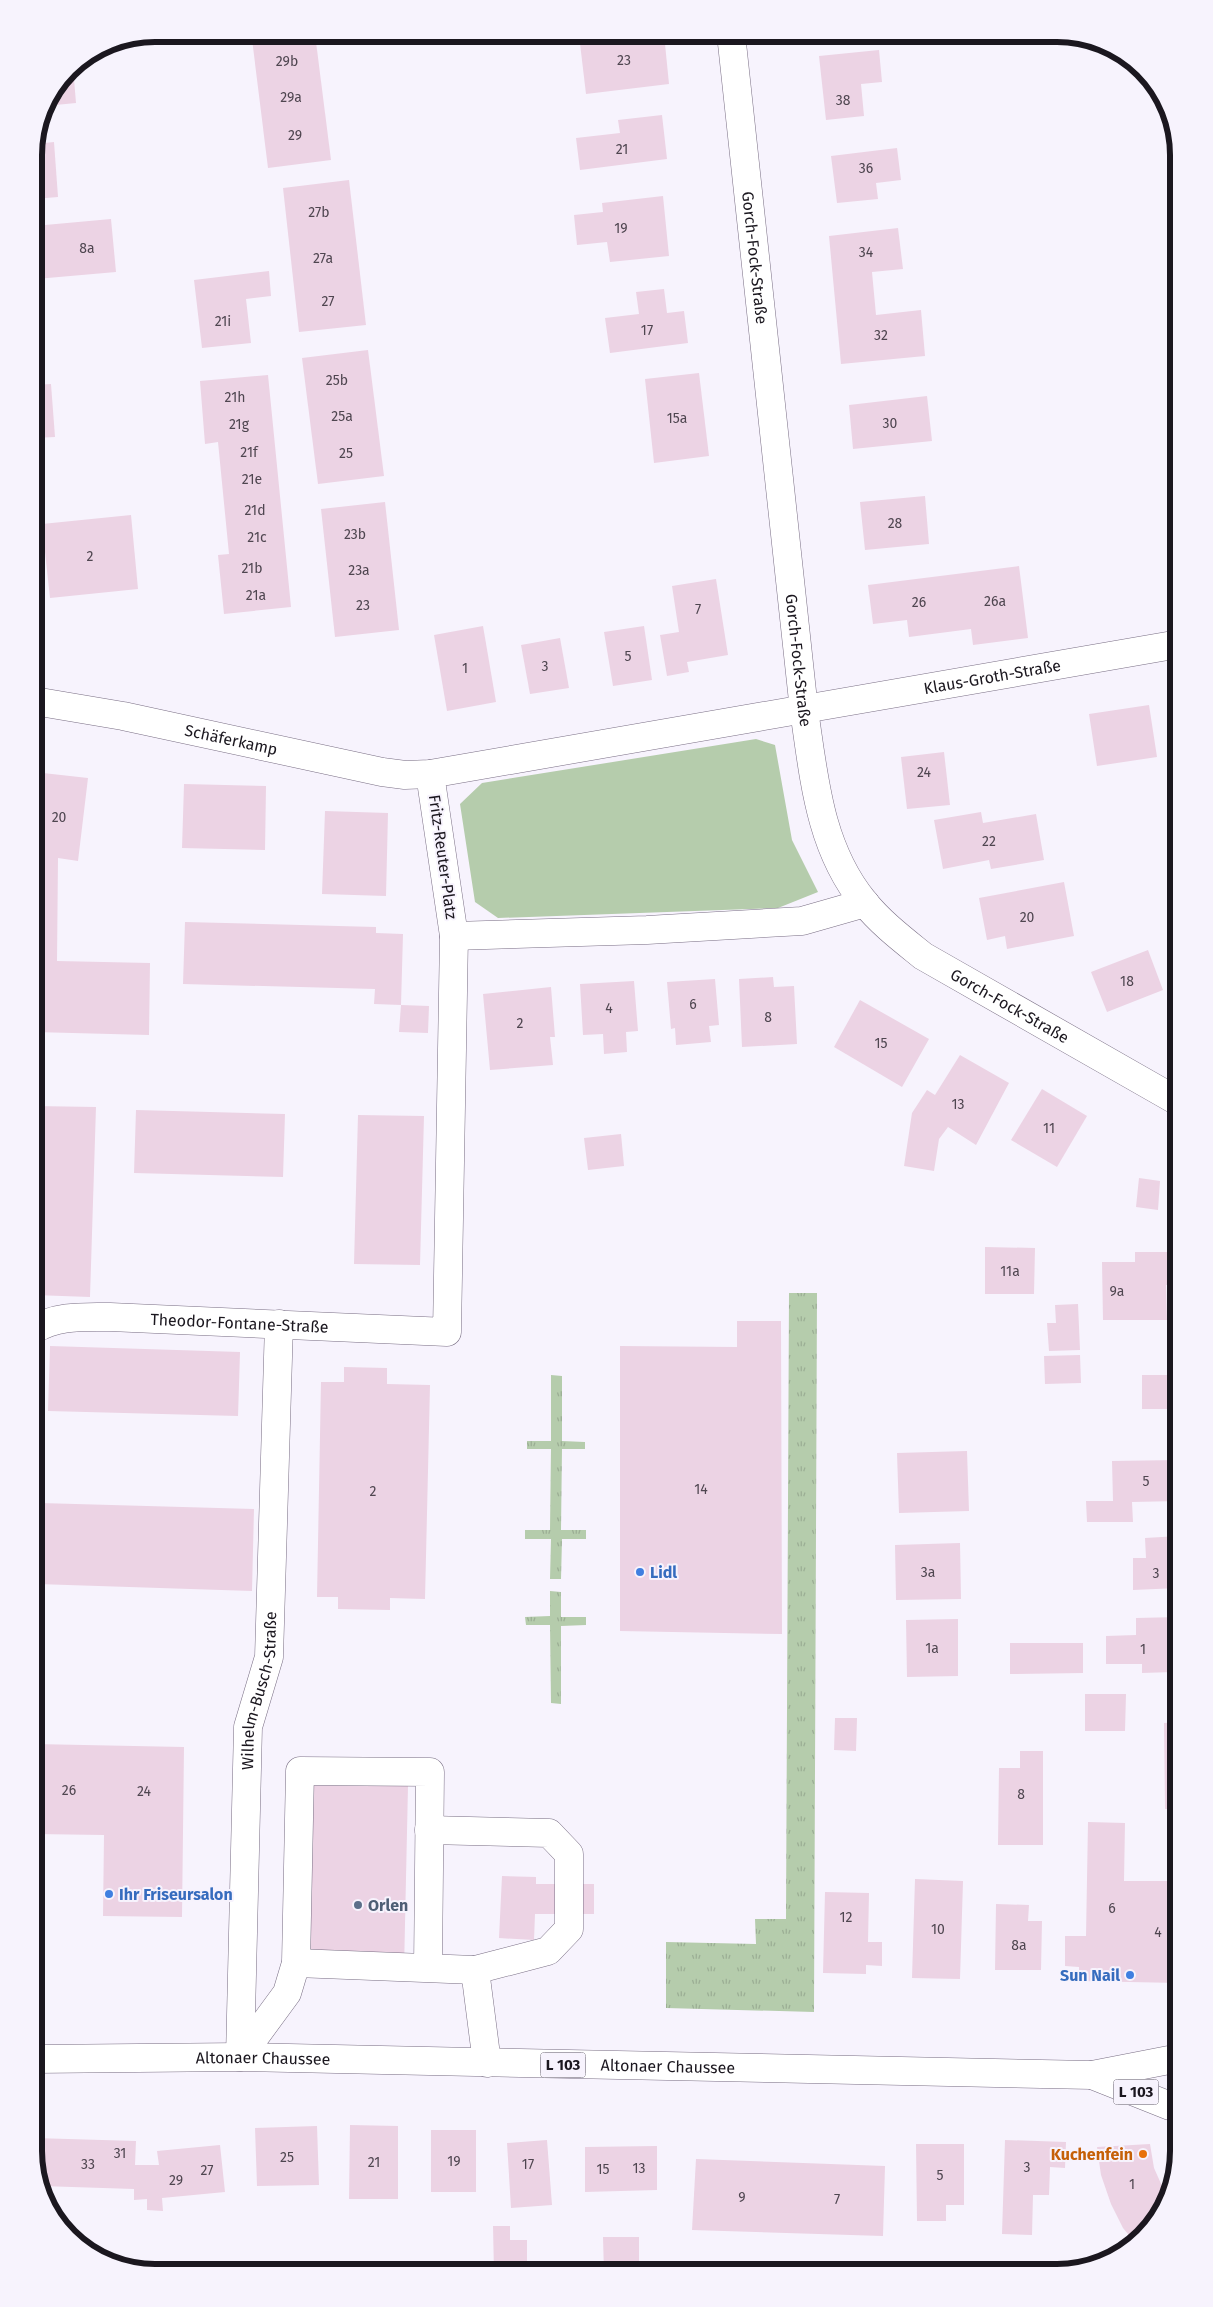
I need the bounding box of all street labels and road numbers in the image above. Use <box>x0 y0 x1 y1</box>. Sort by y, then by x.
street label: Gorch-Fock-Straße <box>739 190 772 325</box>
street label: Gorch-Fock-Straße <box>782 593 816 728</box>
street label: Klaus-Groth-Straße <box>922 655 1062 698</box>
street label: Schäferkamp <box>183 720 279 759</box>
street label: Fritz-Reuter-Platz <box>425 793 461 921</box>
street label: Gorch-Fock-Straße <box>947 964 1073 1047</box>
street label: Theodor-Fontane-Straße <box>150 1309 329 1336</box>
street label: Wilhelm-Busch-Straße <box>237 1611 280 1770</box>
street label: Altonaer Chaussee <box>196 2047 330 2068</box>
road number: L 103 <box>540 2052 586 2078</box>
street label: Altonaer Chaussee <box>600 2055 735 2077</box>
road number: L 103 <box>1114 2080 1158 2104</box>

